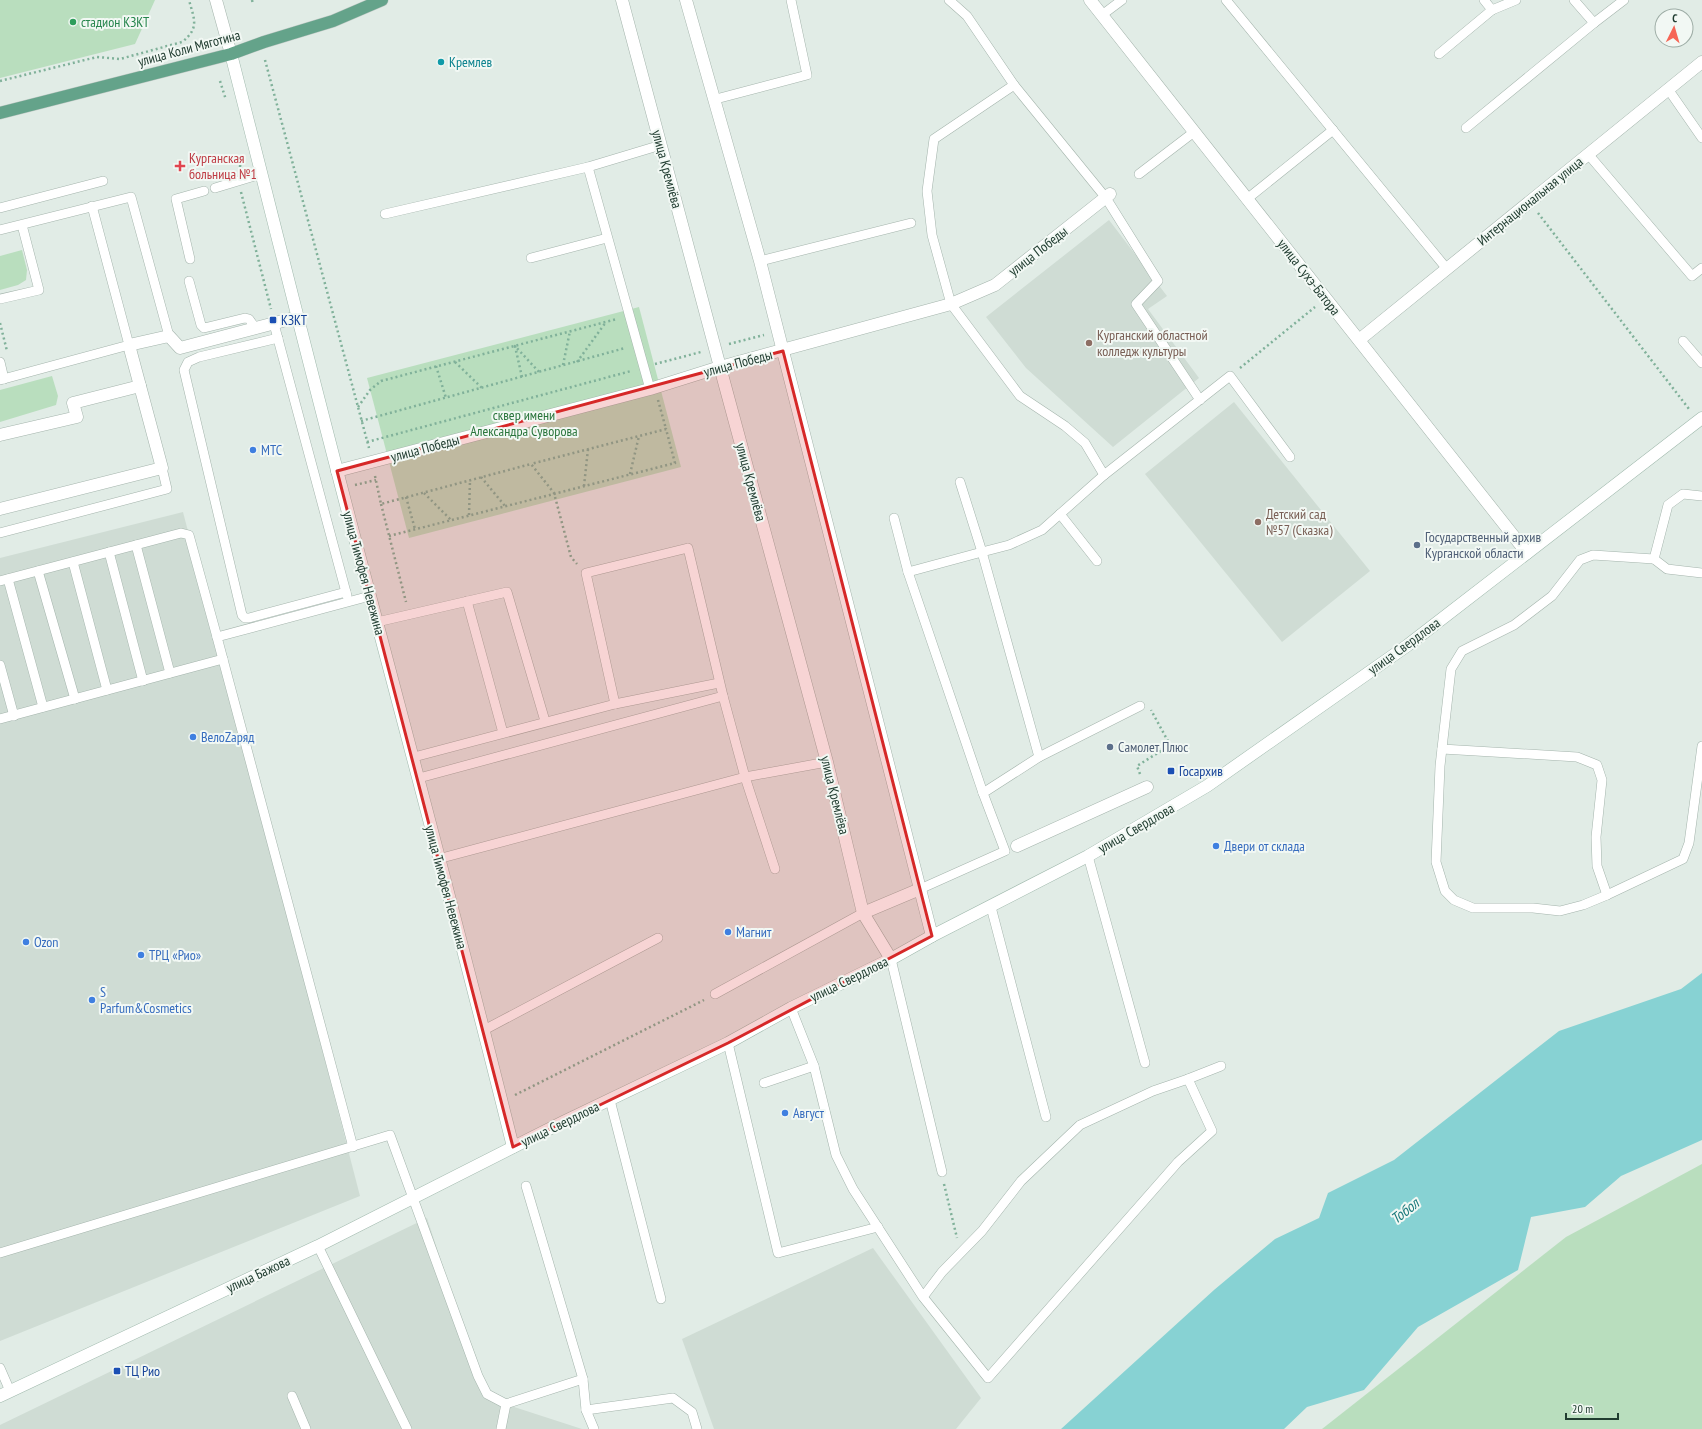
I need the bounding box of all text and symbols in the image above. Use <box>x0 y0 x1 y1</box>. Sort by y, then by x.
north arrow <box>1654 8 1694 48</box>
text: С <box>1672 11 1678 25</box>
place label: стадион КЗКТ <box>81 13 150 31</box>
marker: стадион КЗКТ <box>68 17 78 27</box>
street label: улица Коли Мяготина <box>136 26 242 70</box>
place label: Кремлев <box>449 53 493 71</box>
marker: Кремлев <box>436 57 446 67</box>
street label: улица Кремлёва <box>648 128 686 210</box>
place label: Курганская больница №1 <box>189 149 257 183</box>
street label: Интернациональная улица <box>1473 153 1587 249</box>
marker: Курганская больница №1 <box>174 160 186 172</box>
street label: улица Победы <box>1005 222 1071 280</box>
street label: улица Сухэ-Батора <box>1274 235 1344 319</box>
place label: КЗКТ <box>281 311 308 329</box>
marker: КЗКТ <box>268 315 278 325</box>
place label: Курганский областной колледж культуры <box>1097 326 1208 360</box>
marker: Курганский областной колледж культуры <box>1084 338 1094 348</box>
street label: улица Победы <box>702 345 774 381</box>
park label: сквер имени Александра Суворова <box>470 406 578 440</box>
street label: улица Победы <box>389 430 461 466</box>
place label: МТС <box>261 441 283 459</box>
street label: улица Кремлёва <box>732 441 770 523</box>
marker: МТС <box>248 445 258 455</box>
place label: Детский сад №57 (Сказка) <box>1266 505 1333 539</box>
street label: улица Тимофея Невежина <box>339 509 389 637</box>
marker: Детский сад №57 (Сказка) <box>1253 517 1263 527</box>
place label: Государственный архив Курганской области <box>1425 528 1541 562</box>
marker: Государственный архив Курганской области <box>1412 540 1422 550</box>
street label: улица Свердлова <box>1364 614 1444 678</box>
place label: ВелоZаряд <box>201 728 254 746</box>
marker: ВелоZаряд <box>188 732 198 742</box>
place label: Самолет Плюс <box>1118 738 1188 756</box>
marker: Самолет Плюс <box>1105 742 1115 752</box>
street label: улица Кремлёва <box>817 754 853 836</box>
place label: Госархив <box>1179 762 1223 780</box>
marker: Госархив <box>1166 766 1176 776</box>
street label: улица Свердлова <box>1095 799 1177 857</box>
street label: улица Тимофея Невежина <box>421 823 471 951</box>
place label: Двери от склада <box>1224 837 1305 855</box>
marker: Двери от склада <box>1211 841 1221 851</box>
place label: Магнит <box>736 923 772 941</box>
marker: Магнит <box>723 927 733 937</box>
place label: Ozon <box>34 933 59 951</box>
marker: Ozon <box>21 937 31 947</box>
place label: ТРЦ «Рио» <box>149 946 201 964</box>
marker: ТРЦ «Рио» <box>136 950 146 960</box>
street label: улица Свердлова <box>807 952 891 1006</box>
place label: S Parfum&Cosmetics <box>100 983 192 1017</box>
marker: S Parfum&Cosmetics <box>87 995 97 1005</box>
street label: улица Свердлова <box>518 1097 602 1151</box>
place label: Август <box>793 1104 824 1122</box>
marker: Август <box>780 1108 790 1118</box>
water label: Тобол <box>1387 1193 1424 1228</box>
street label: улица Бажова <box>223 1251 293 1297</box>
place label: ТЦ Рио <box>125 1362 160 1380</box>
marker: ТЦ Рио <box>112 1366 122 1376</box>
scale bar <box>1566 1395 1618 1421</box>
text: 20 m <box>1572 1401 1593 1416</box>

